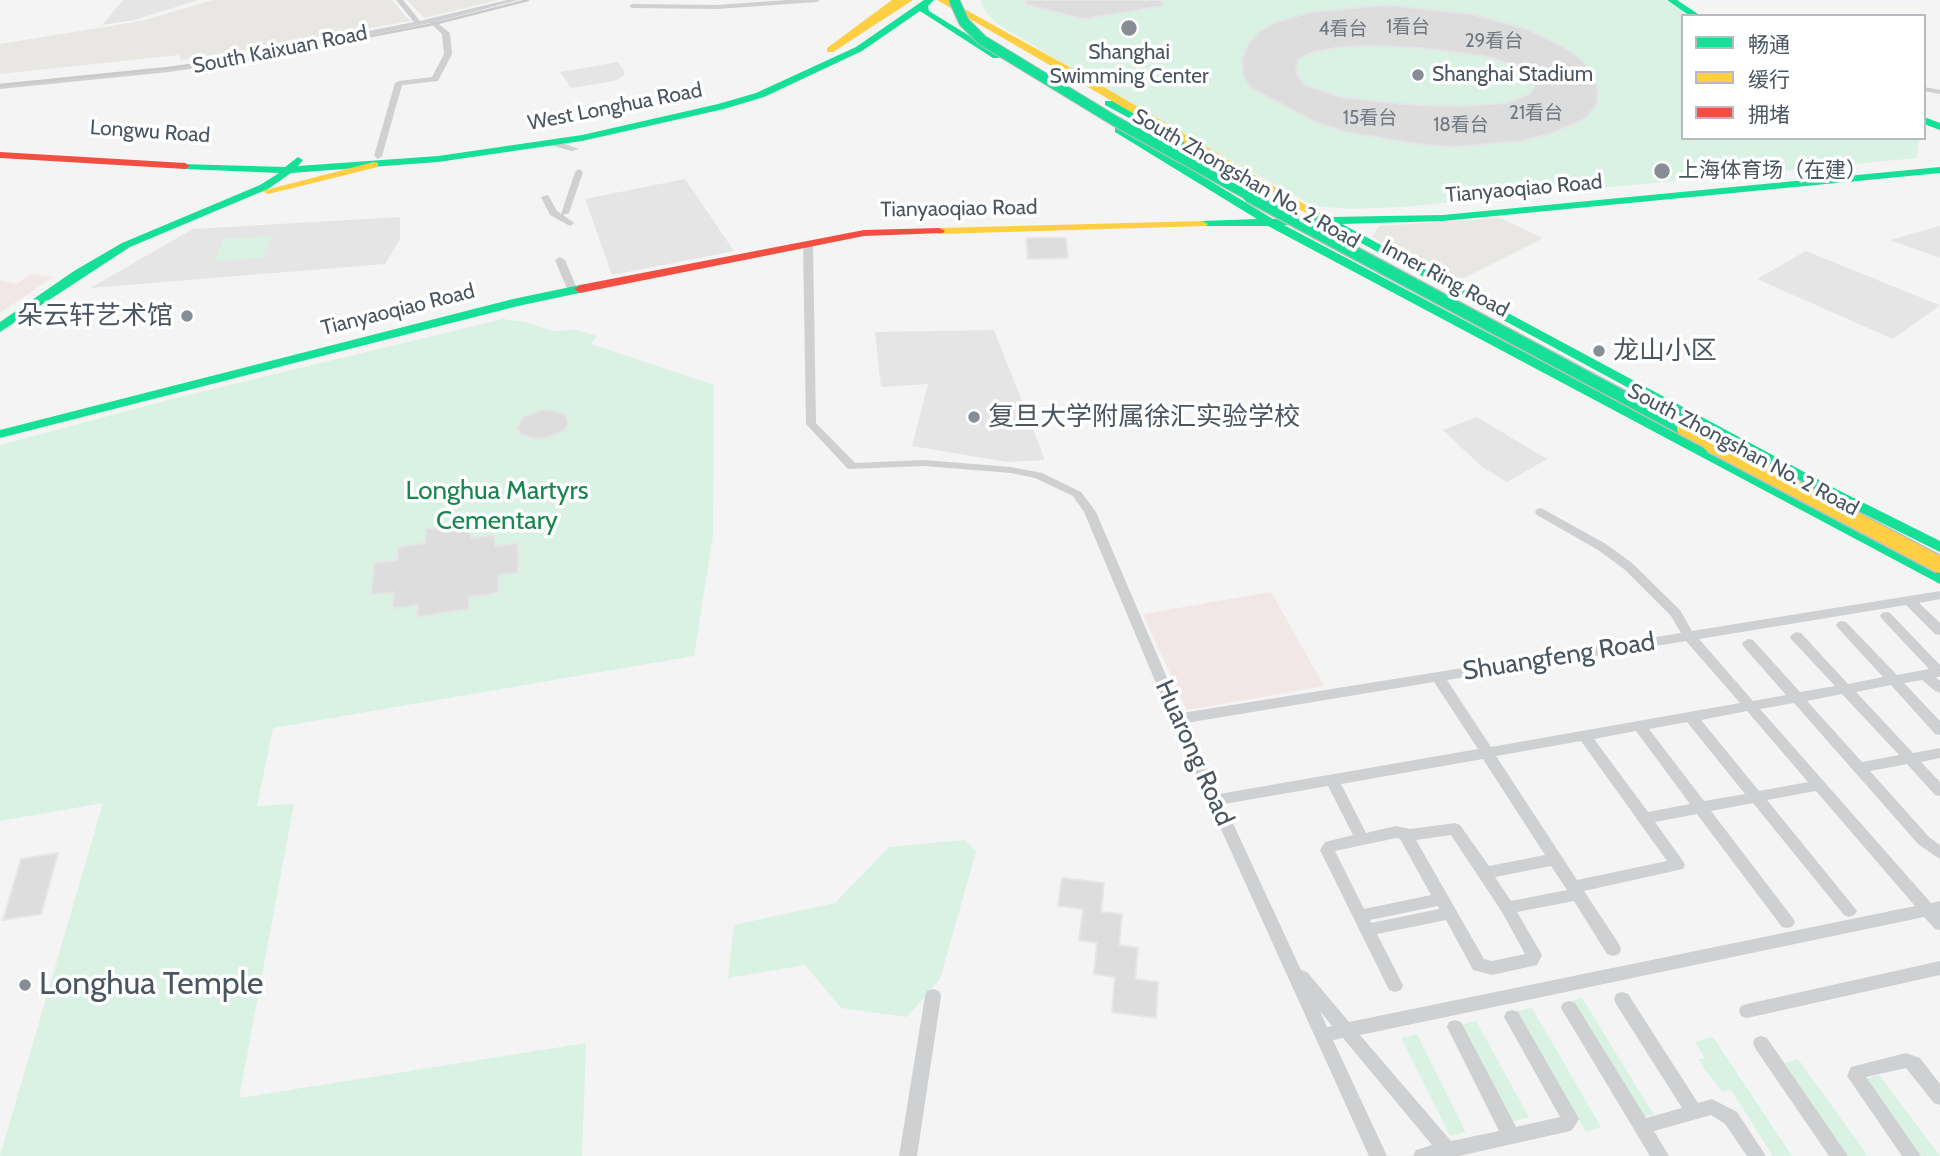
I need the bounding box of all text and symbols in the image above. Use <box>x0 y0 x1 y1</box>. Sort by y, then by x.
legend <box>1681 14 1926 140</box>
house number: 1看台 <box>1386 16 1430 38</box>
marker: Shanghai Swimming Center <box>1119 18 1139 38</box>
house number: 4看台 <box>1319 18 1367 40</box>
street label: South Kaixuan Road <box>190 21 370 79</box>
house number: 29看台 <box>1465 30 1523 52</box>
text: 畅通 <box>1748 32 1790 57</box>
place label: Shanghai Swimming Center <box>1049 40 1209 90</box>
place label: Shanghai Stadium <box>1432 62 1593 88</box>
marker: Shanghai Stadium <box>1410 67 1426 83</box>
text: 缓行 <box>1748 67 1790 92</box>
street label: West Longhua Road <box>526 78 704 136</box>
house number: 21看台 <box>1509 102 1563 124</box>
text: 拥堵 <box>1748 102 1790 127</box>
street label: South Zhongshan No. 2 Road <box>1128 104 1364 254</box>
house number: 15看台 <box>1343 107 1397 129</box>
house number: 18看台 <box>1433 114 1489 136</box>
street label: Longwu Road <box>89 115 211 149</box>
place label: 上海体育场（在建） <box>1678 158 1867 184</box>
marker: 上海体育场（在建） <box>1652 161 1672 181</box>
street label: Tianyaoqiao Road <box>1445 170 1603 208</box>
street label: Tianyaoqiao Road <box>880 195 1038 223</box>
street label: Inner Ring Road <box>1377 235 1513 323</box>
street label: Tianyaoqiao Road <box>319 279 477 341</box>
place label: 朵云轩艺术馆 <box>17 300 173 332</box>
marker: 朵云轩艺术馆 <box>179 308 195 324</box>
place label: 龙山小区 <box>1613 335 1717 367</box>
marker: 龙山小区 <box>1591 343 1607 359</box>
street label: South Zhongshan No. 2 Road <box>1623 378 1863 522</box>
place label: 复旦大学附属徐汇实验学校 <box>988 401 1300 433</box>
marker: 复旦大学附属徐汇实验学校 <box>966 409 982 425</box>
park label: Longhua Martyrs Cementary <box>405 475 589 536</box>
street label: Shuangfeng Road <box>1461 626 1657 688</box>
street label: Huarong Road <box>1148 675 1240 831</box>
place label: Longhua Temple <box>39 966 263 1004</box>
marker: Longhua Temple <box>17 977 33 993</box>

